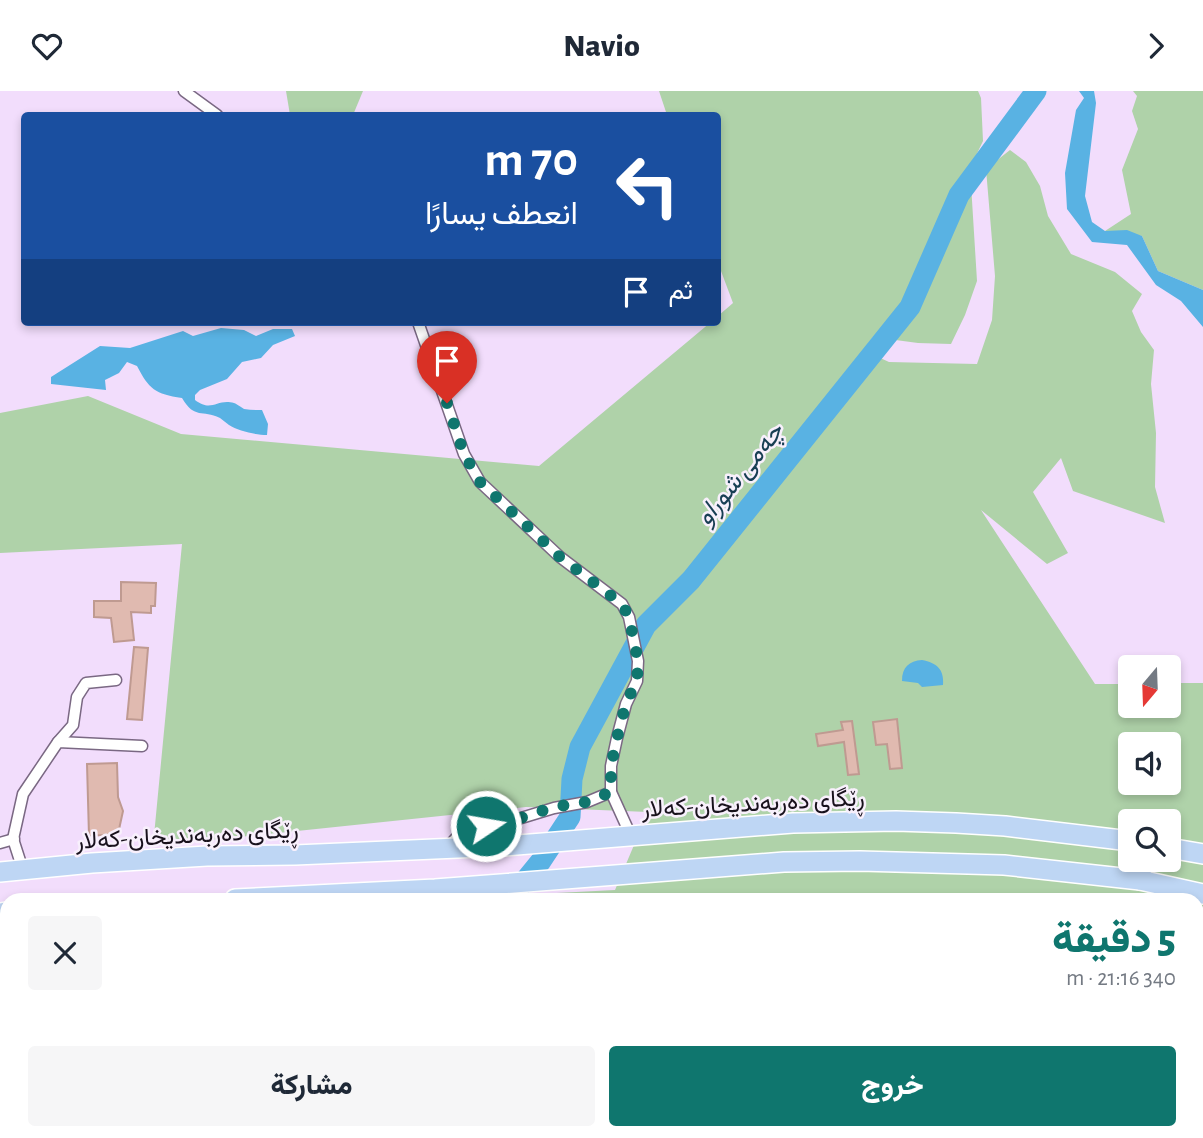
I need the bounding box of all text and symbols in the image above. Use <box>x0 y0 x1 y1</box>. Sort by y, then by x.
icon: heart <box>28 27 66 65</box>
icon: forward <box>1137 27 1175 65</box>
text: Navio <box>563 30 640 62</box>
text: 70 m <box>484 136 578 185</box>
icon: left <box>602 140 693 231</box>
text: انعطف يسارًا <box>425 198 578 230</box>
icon: arrive <box>617 273 655 311</box>
text: ثم <box>669 278 693 304</box>
pin <box>417 331 477 403</box>
icon: arrive <box>428 342 466 380</box>
water label: چەمی شوراو <box>691 417 793 532</box>
north arrow <box>1118 655 1181 717</box>
map controls <box>1118 655 1181 872</box>
button: sound <box>1118 732 1181 795</box>
street label: ڕێگای دەربەندیخان-کەلار <box>640 785 865 828</box>
position arrow <box>449 789 523 863</box>
button: search <box>1118 809 1181 872</box>
street label: ڕێگای دەربەندیخان-کەلار <box>74 817 299 860</box>
button: close <box>28 916 102 990</box>
text: 5 دقيقة <box>1052 918 1176 960</box>
text: 340 m · 21:16 <box>1066 967 1176 990</box>
button: مشاركة <box>28 1046 595 1126</box>
button: خروج <box>609 1046 1176 1126</box>

